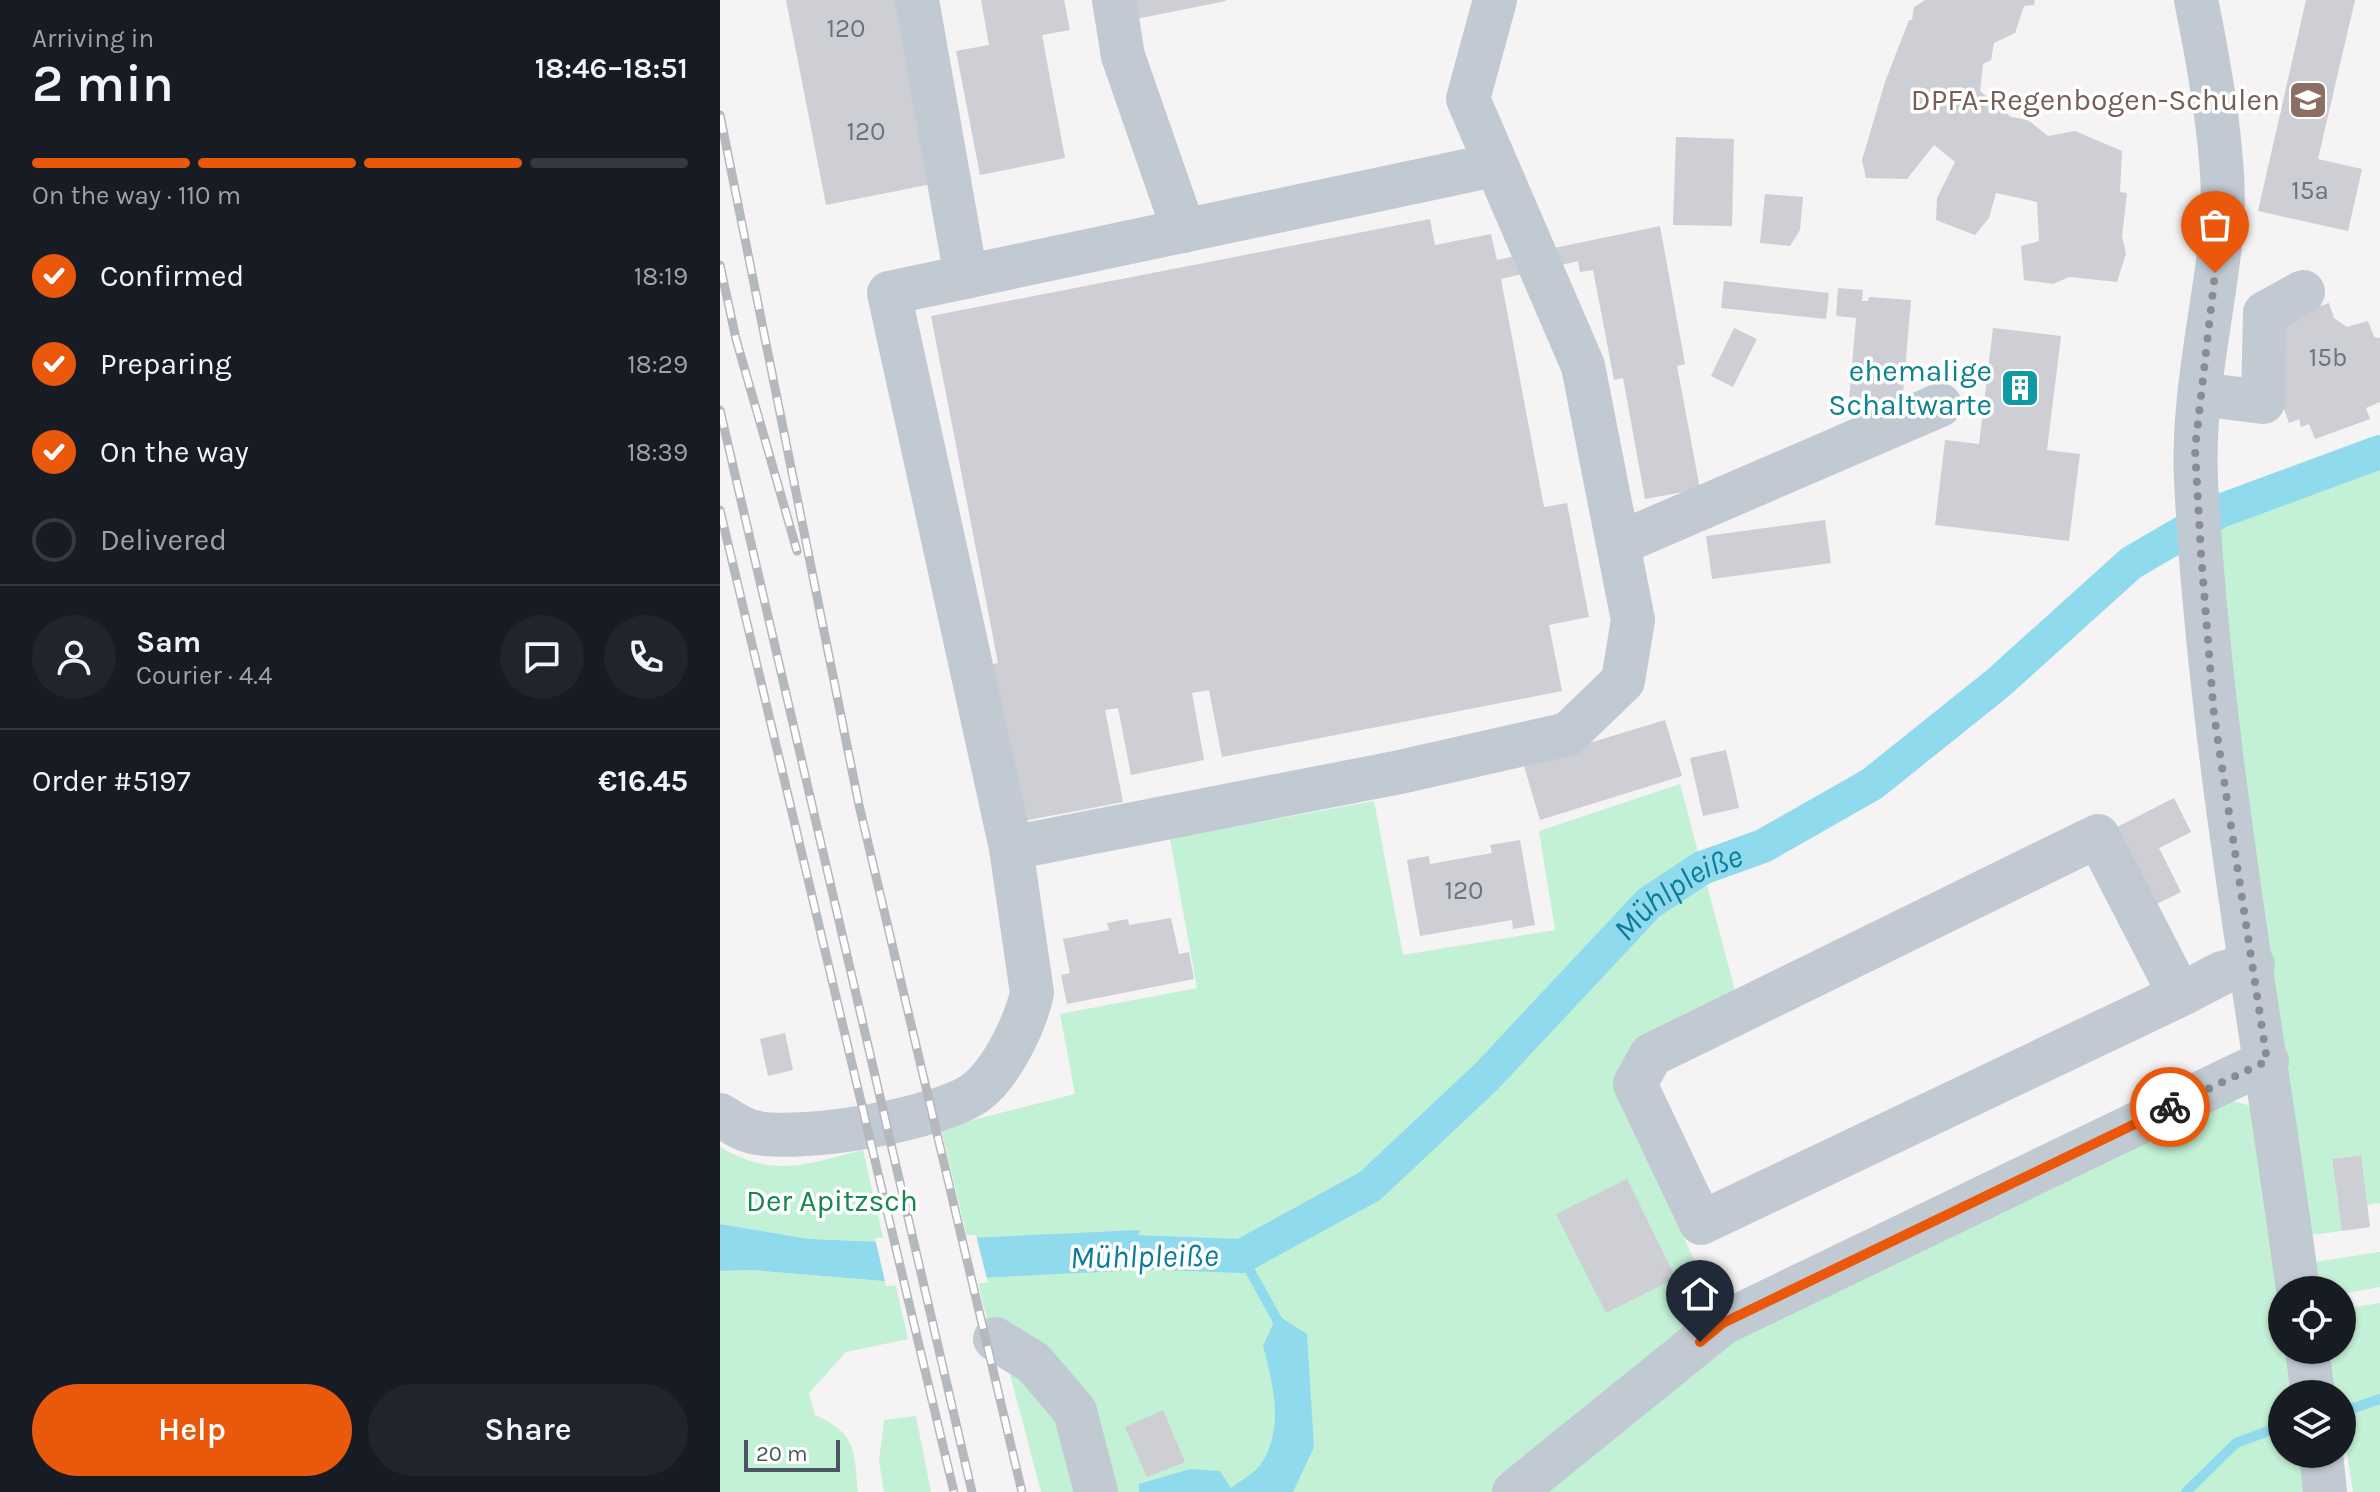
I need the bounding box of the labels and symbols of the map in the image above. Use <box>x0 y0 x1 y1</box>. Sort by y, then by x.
house number: 120 <box>826 13 866 44</box>
school or university icon: DPFA-Regenbogen-Schulen <box>2287 79 2329 121</box>
place label: DPFA-Regenbogen-Schulen <box>1911 82 2280 118</box>
house number: 120 <box>846 116 886 147</box>
house number: 15a <box>2291 175 2329 206</box>
pin <box>2181 191 2249 273</box>
house number: 15b <box>2309 342 2347 373</box>
place label: ehemalige Schaltwarte <box>1828 353 1992 423</box>
building icon: ehemalige Schaltwarte <box>1999 367 2041 409</box>
water label: Mühlpleiße <box>1606 837 1747 948</box>
house number: 120 <box>1444 875 1484 906</box>
courier <box>2130 1067 2210 1147</box>
park label: Der Apitzsch <box>746 1183 918 1219</box>
water label: Mühlpleiße <box>1069 1237 1219 1276</box>
pin <box>1666 1260 1734 1342</box>
scale bar <box>744 1436 840 1472</box>

